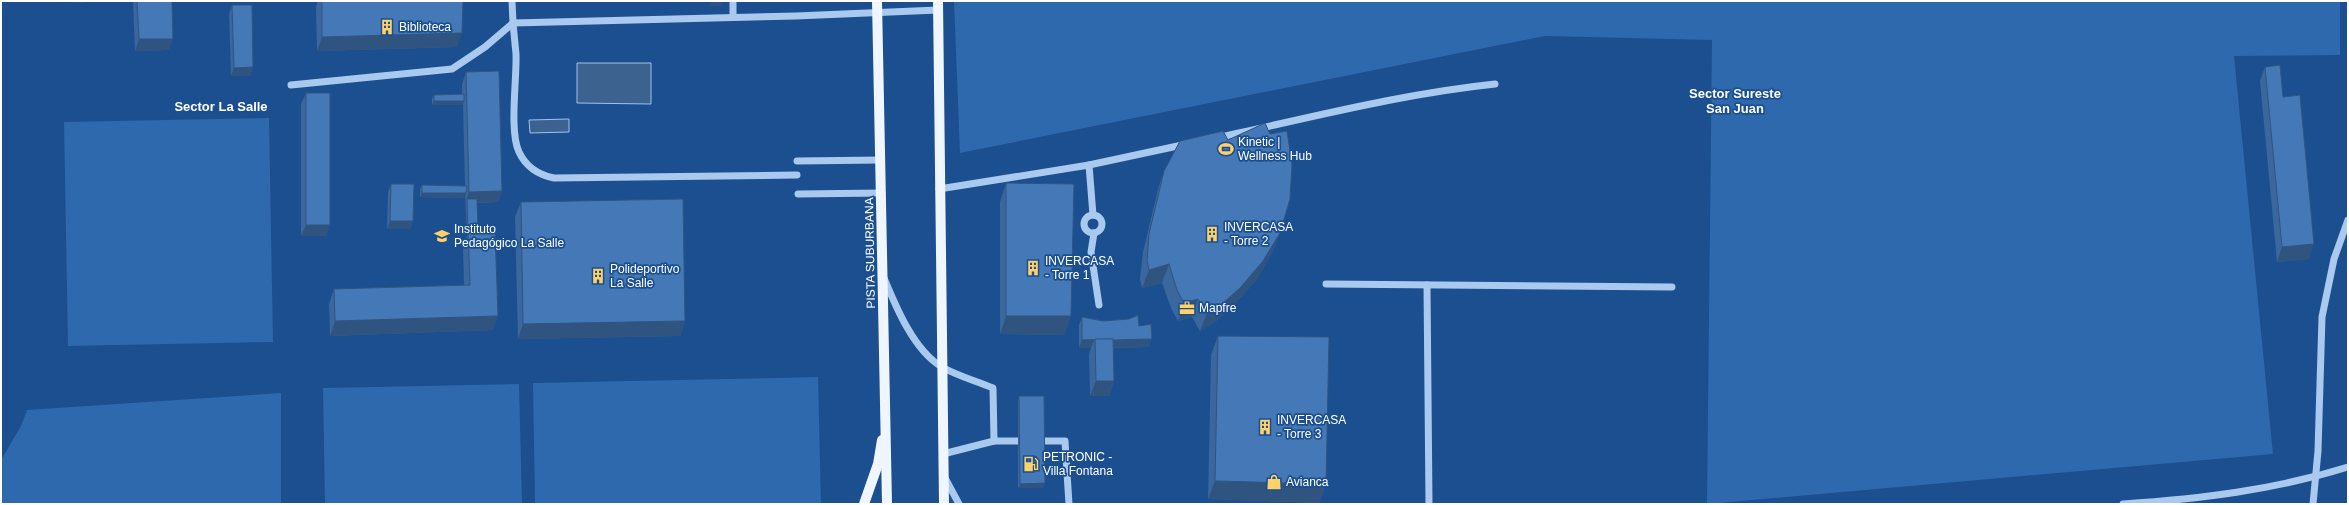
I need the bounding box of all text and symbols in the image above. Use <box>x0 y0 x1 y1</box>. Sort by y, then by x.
building icon: Biblioteca <box>378 18 396 36</box>
place label: Biblioteca <box>399 20 451 34</box>
district label: Sector Sureste San Juan <box>1689 86 1781 116</box>
district label: Sector La Salle <box>174 99 268 114</box>
place label: Kinetic | Wellness Hub <box>1238 135 1312 163</box>
sports icon: Kinetic | Wellness Hub <box>1217 140 1235 158</box>
street label: PISTA SUBURBANA <box>862 197 878 309</box>
place label: INVERCASA - Torre 2 <box>1224 220 1293 248</box>
place label: Instituto Pedagógico La Salle <box>454 222 564 250</box>
building icon: INVERCASA - Torre 2 <box>1203 225 1221 243</box>
school or university icon: Instituto Pedagógico La Salle <box>433 227 451 245</box>
place label: INVERCASA - Torre 1 <box>1045 254 1114 282</box>
building icon: INVERCASA - Torre 1 <box>1024 259 1042 277</box>
place label: Polideportivo La Salle <box>610 262 680 290</box>
building icon: Polideportivo La Salle <box>589 267 607 285</box>
office icon: Mapfre <box>1178 299 1196 317</box>
place label: Mapfre <box>1199 301 1237 315</box>
place label: INVERCASA - Torre 3 <box>1277 413 1346 441</box>
building icon: INVERCASA - Torre 3 <box>1256 418 1274 436</box>
place label: PETRONIC - Villa Fontana <box>1043 450 1113 478</box>
fuel station icon: PETRONIC - Villa Fontana <box>1022 455 1040 473</box>
shop icon: Avianca <box>1265 473 1283 491</box>
place label: Avianca <box>1286 475 1329 489</box>

